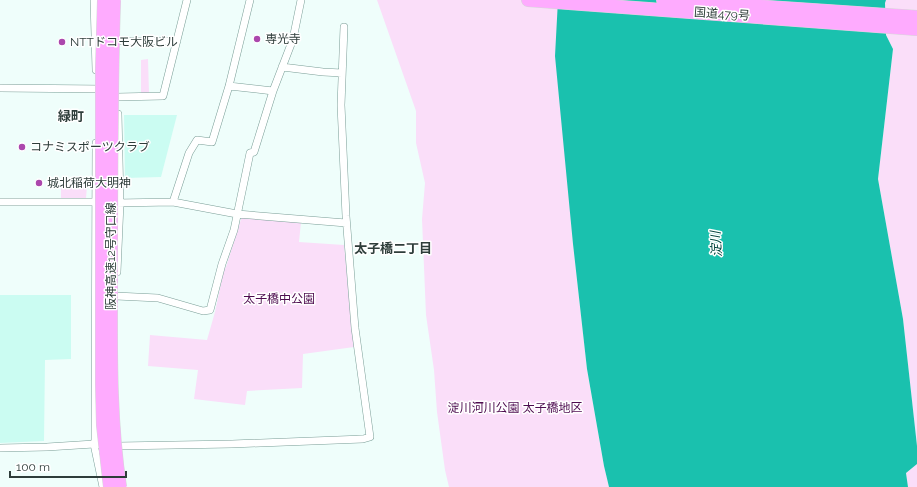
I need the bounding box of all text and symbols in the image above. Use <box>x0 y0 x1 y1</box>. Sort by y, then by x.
street label: 国道479号 <box>694 5 750 23</box>
place label: 専光寺 <box>265 32 301 46</box>
marker: 専光寺 <box>252 34 262 44</box>
place label: NTTドコモ大阪ビル <box>70 35 178 49</box>
marker: NTTドコモ大阪ビル <box>57 37 67 47</box>
district label: 緑町 <box>57 109 84 124</box>
place label: コナミスポーツクラブ <box>30 140 150 154</box>
marker: コナミスポーツクラブ <box>17 142 27 152</box>
place label: 城北稲荷大明神 <box>47 176 131 190</box>
marker: 城北稲荷大明神 <box>34 178 44 188</box>
street label: 阪神高速12号守口線 <box>104 202 118 310</box>
water label: 淀川 <box>708 229 724 257</box>
district label: 太子橋二丁目 <box>354 241 432 256</box>
park label: 太子橋中公園 <box>243 292 315 306</box>
park label: 淀川河川公園 太子橋地区 <box>447 401 583 415</box>
scale bar <box>10 453 126 479</box>
text: 100 m <box>16 460 50 474</box>

